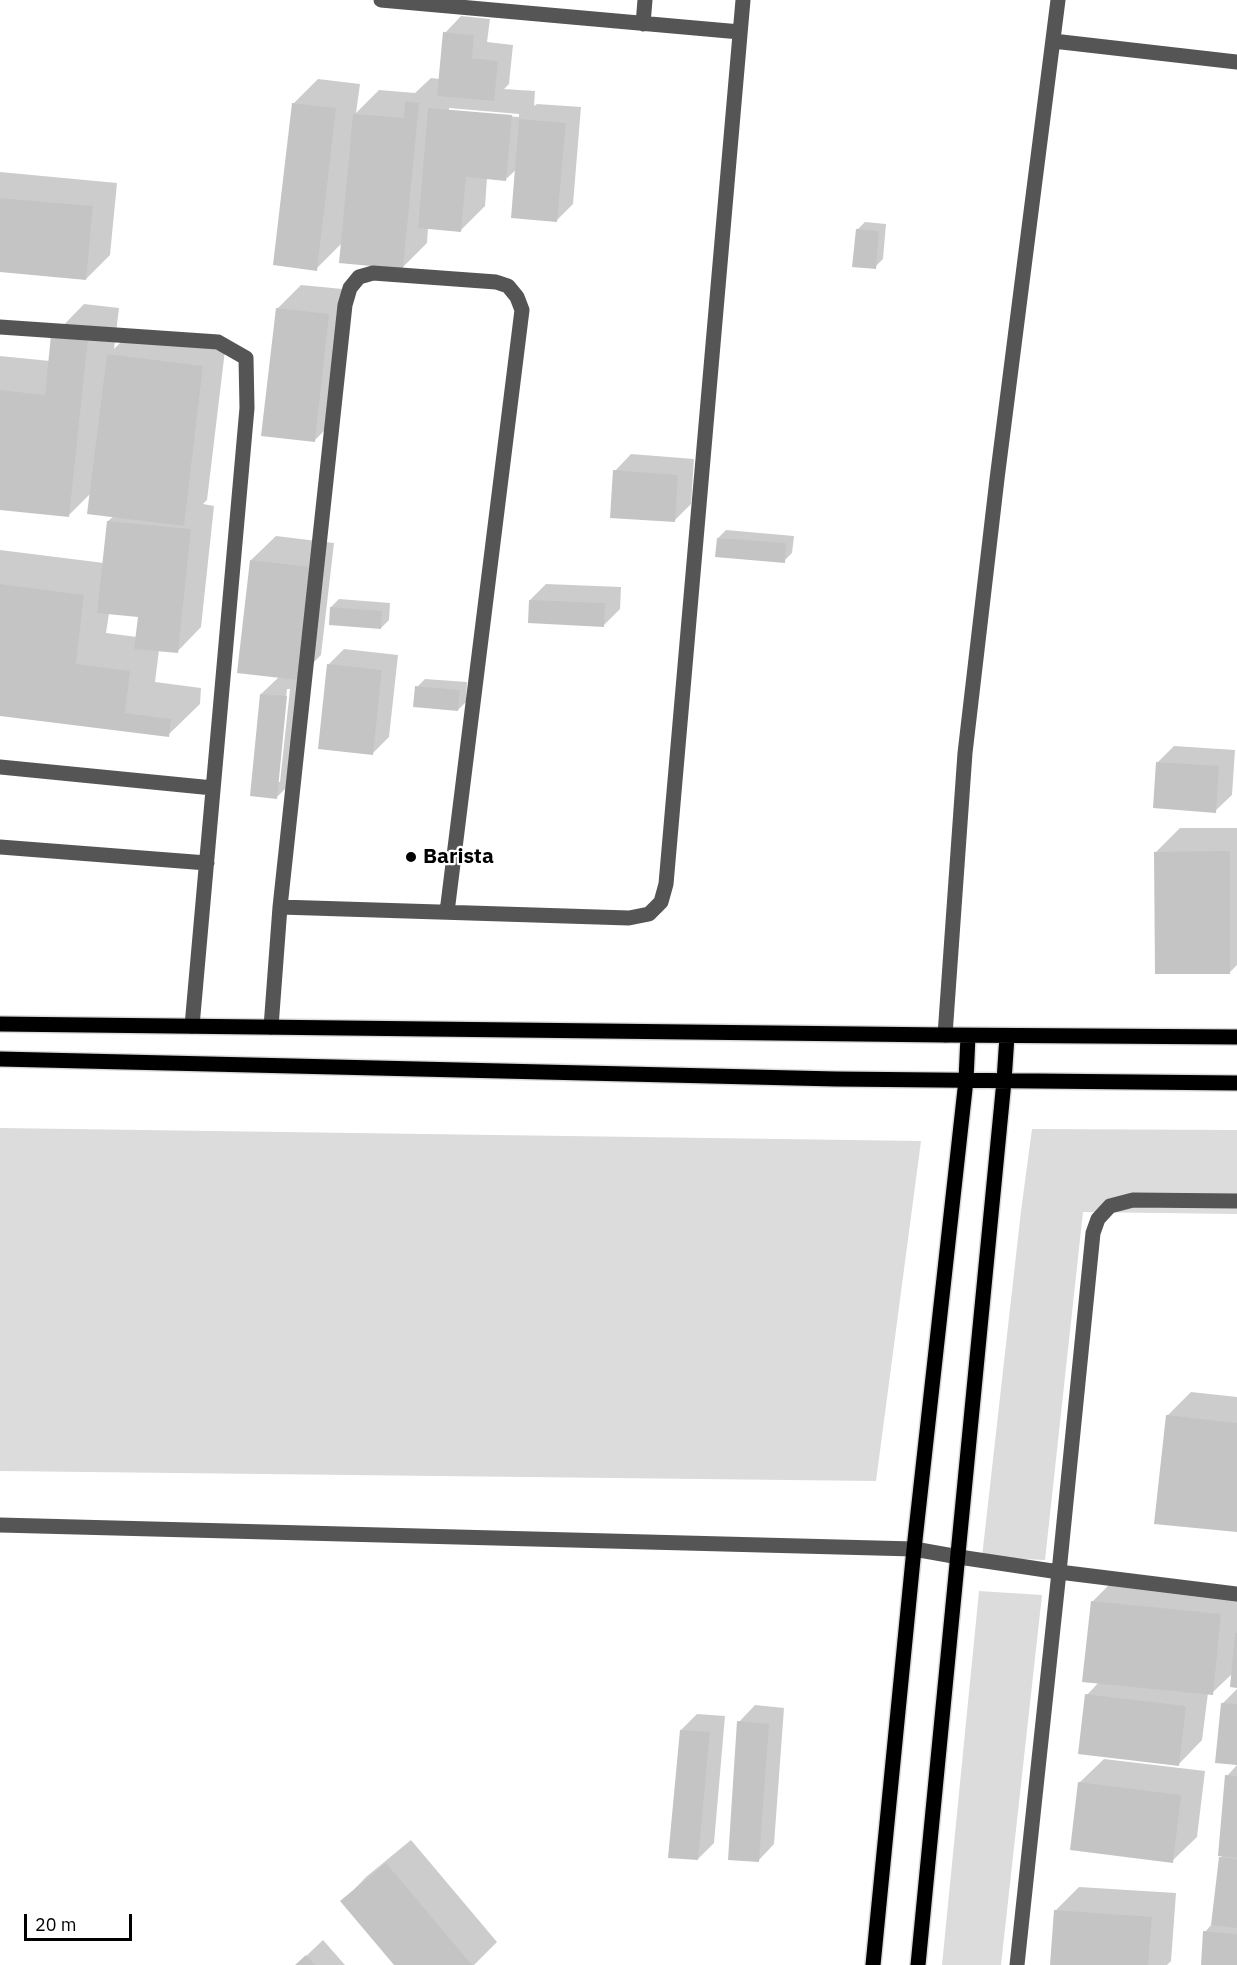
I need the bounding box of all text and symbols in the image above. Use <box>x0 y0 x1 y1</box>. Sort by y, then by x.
place label: Barista <box>423 844 494 870</box>
marker: Barista <box>404 850 418 864</box>
scale bar <box>27 1902 135 1940</box>
text: 20 m <box>35 1913 77 1936</box>

